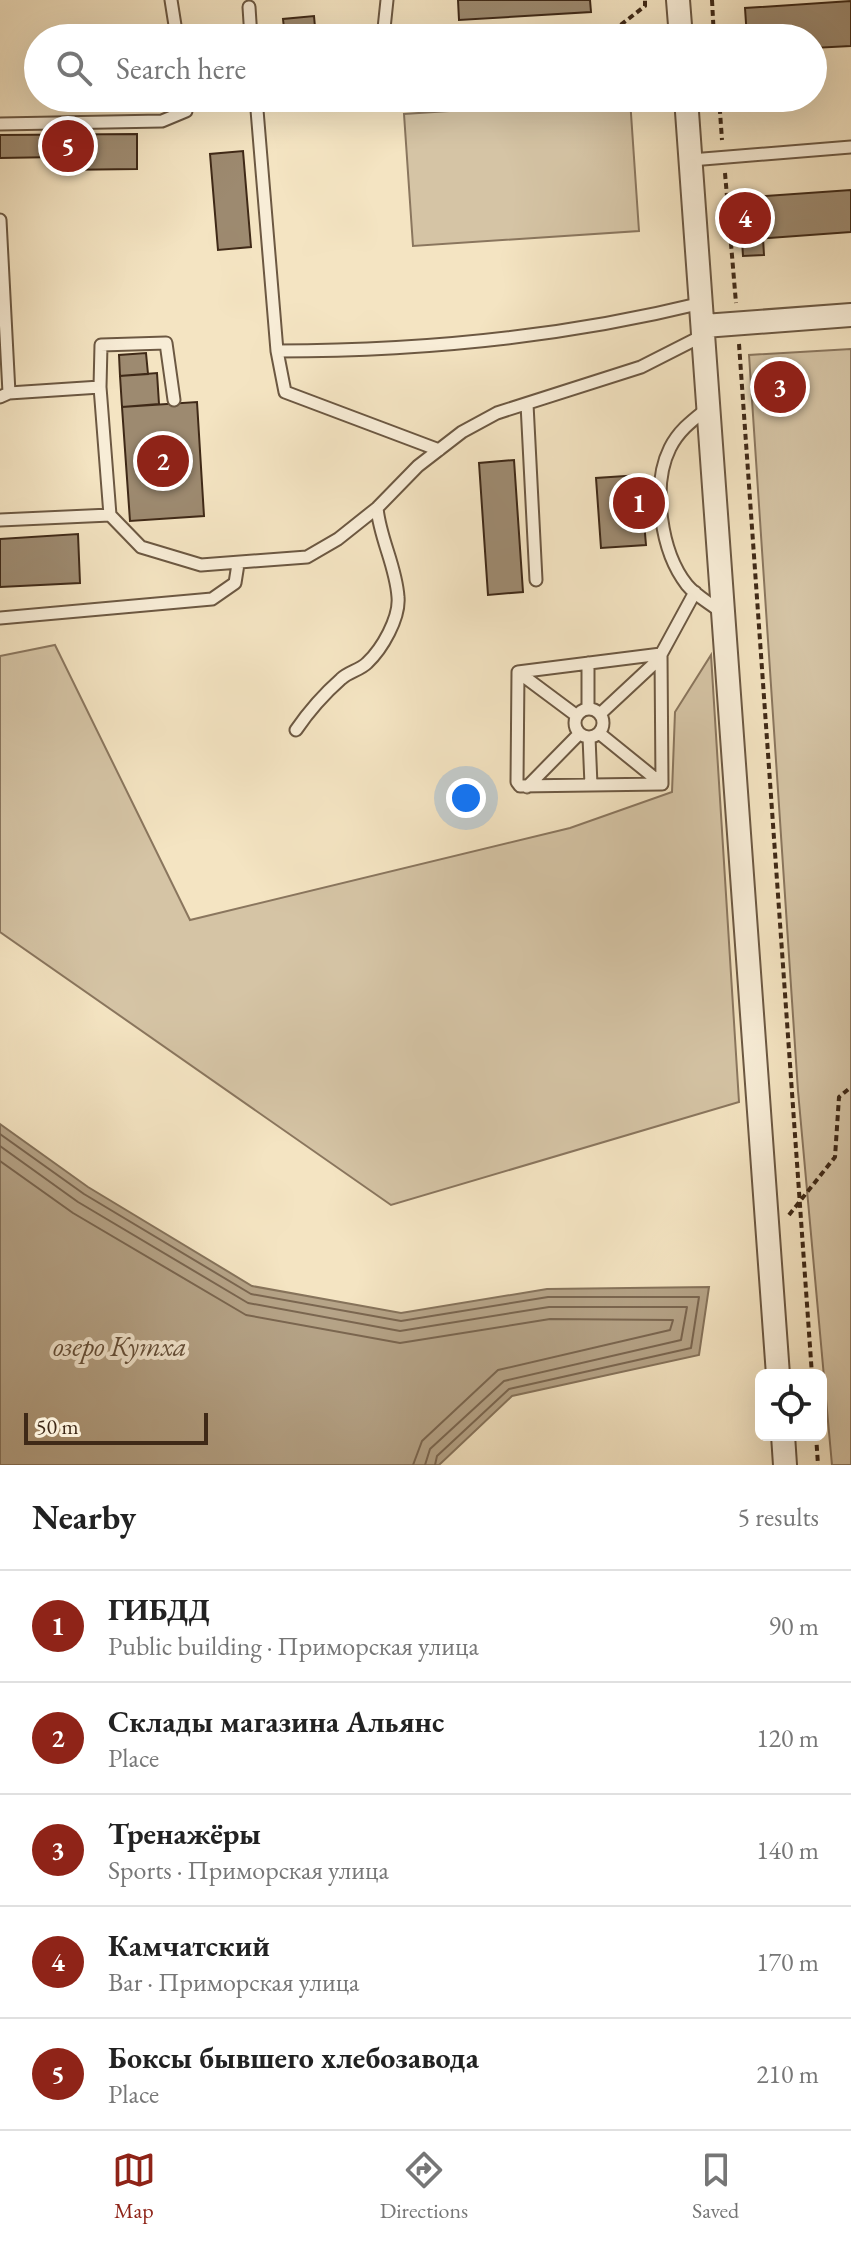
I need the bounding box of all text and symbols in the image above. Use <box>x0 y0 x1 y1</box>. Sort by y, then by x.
search box <box>24 24 827 112</box>
icon: search <box>52 46 96 90</box>
text: Search here <box>116 49 246 88</box>
pin: 5 <box>42 116 94 176</box>
pin: 4 <box>719 188 771 248</box>
pin: 3 <box>754 357 806 417</box>
pin: 2 <box>137 431 189 491</box>
pin: 1 <box>613 473 665 533</box>
your location <box>446 778 486 818</box>
water label: озеро Кутха <box>53 1328 187 1364</box>
map controls <box>755 1369 827 1441</box>
button: locate <box>755 1369 827 1441</box>
scale bar <box>24 1409 208 1445</box>
text: 50 m <box>36 1412 79 1441</box>
text: Nearby <box>32 1495 136 1539</box>
text: 5 results <box>738 1500 819 1534</box>
text: ГИБДД <box>108 1590 210 1629</box>
text: 1 <box>51 1609 65 1643</box>
text: 90 m <box>769 1609 819 1643</box>
text: Public building · Приморская улица <box>108 1629 479 1663</box>
text: Склады магазина Альянс <box>108 1702 444 1741</box>
text: 2 <box>51 1721 65 1755</box>
text: 120 m <box>756 1721 819 1755</box>
text: Place <box>108 1741 159 1775</box>
text: Тренажёры <box>108 1814 261 1853</box>
text: 3 <box>51 1833 65 1867</box>
text: 140 m <box>756 1833 819 1867</box>
text: Sports · Приморская улица <box>108 1853 389 1887</box>
text: Камчатский <box>108 1926 270 1965</box>
text: 4 <box>51 1945 65 1979</box>
text: 170 m <box>756 1945 819 1979</box>
text: Bar · Приморская улица <box>108 1965 359 1999</box>
text: Боксы бывшего хлебозавода <box>108 2038 479 2077</box>
text: 5 <box>51 2057 65 2091</box>
text: 210 m <box>756 2057 819 2091</box>
text: Place <box>108 2077 159 2111</box>
tab: Map <box>112 2148 156 2225</box>
tab: Directions <box>380 2148 468 2225</box>
tab: Saved <box>692 2148 739 2225</box>

